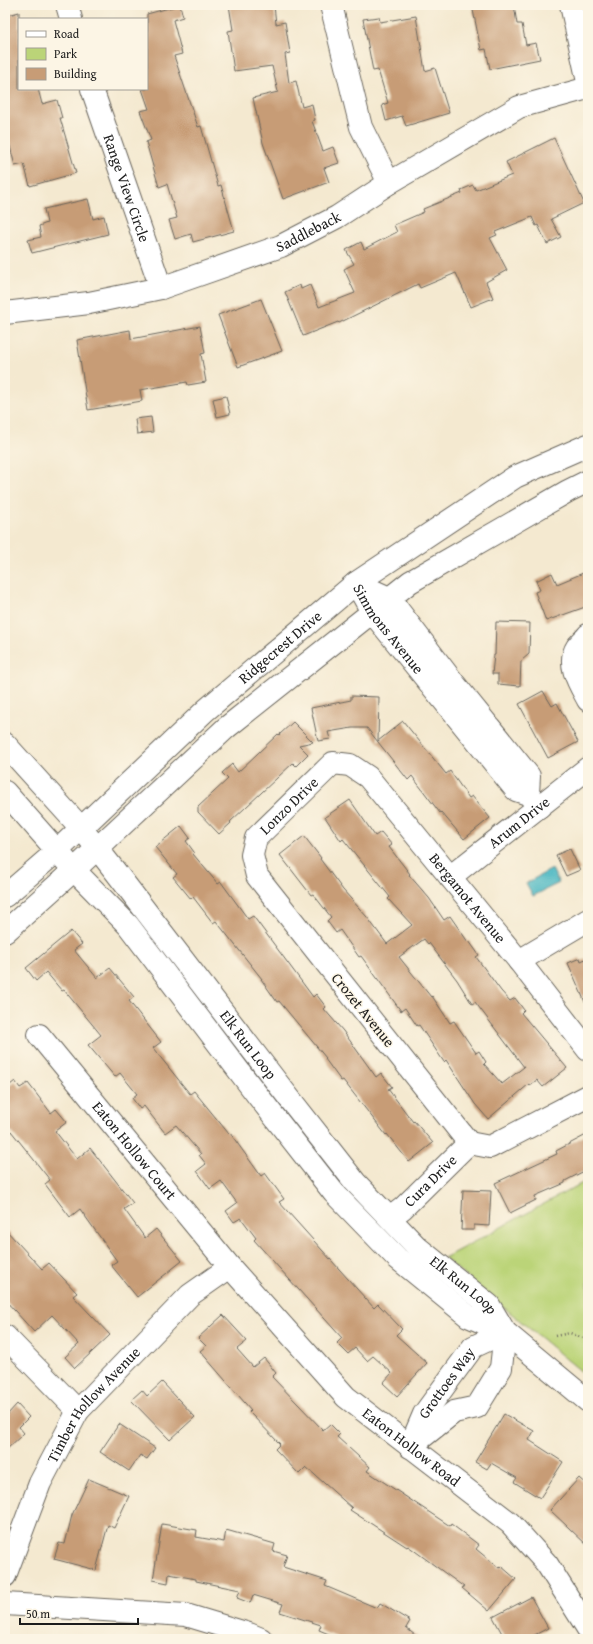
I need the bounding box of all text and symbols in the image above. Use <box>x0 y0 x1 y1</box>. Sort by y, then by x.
legend <box>18 18 148 90</box>
text: Road <box>54 25 80 42</box>
text: Park <box>54 45 78 62</box>
text: Building <box>54 65 97 82</box>
street label: Range View Circle <box>98 131 155 245</box>
street label: Saddleback <box>273 206 345 257</box>
street label: Simmons Avenue <box>348 580 429 678</box>
street label: Ridgecrest Drive <box>234 605 326 688</box>
street label: Lonzo Drive <box>255 772 323 839</box>
street label: Arum Drive <box>484 791 554 853</box>
street label: Bergamot Avenue <box>425 848 511 947</box>
street label: Crozet Avenue <box>327 968 400 1051</box>
street label: Elk Run Loop <box>215 1006 282 1083</box>
street label: Eaton Hollow Court <box>88 1097 182 1205</box>
street label: Cura Drive <box>399 1150 461 1211</box>
street label: Elk Run Loop <box>426 1251 503 1318</box>
street label: Timber Hollow Avenue <box>42 1342 145 1466</box>
street label: Grottoes Way <box>413 1342 480 1423</box>
street label: Eaton Hollow Road <box>358 1402 465 1491</box>
scale bar <box>20 1600 138 1626</box>
text: 50 m <box>26 1605 50 1622</box>

